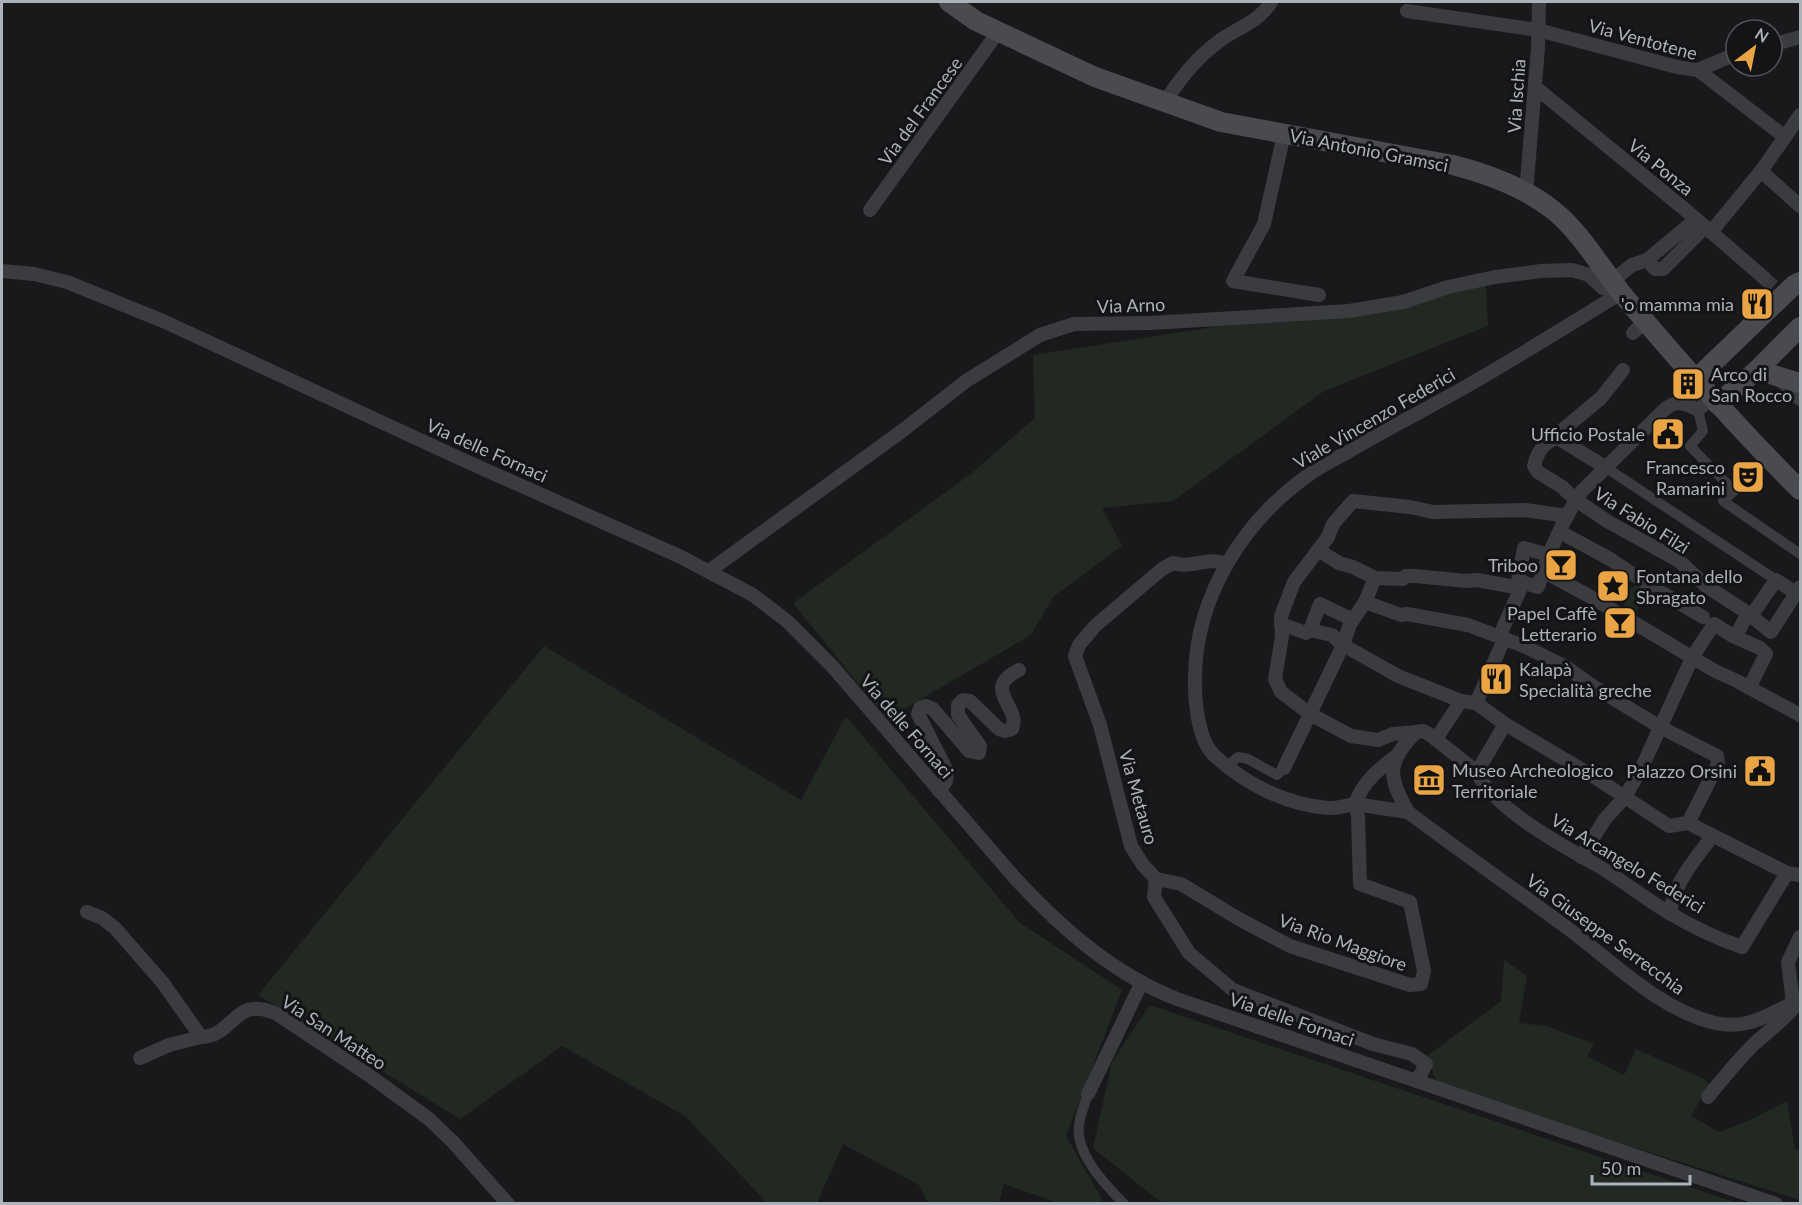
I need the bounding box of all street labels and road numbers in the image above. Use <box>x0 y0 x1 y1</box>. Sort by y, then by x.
street label: Via Ventotene <box>1586 14 1700 64</box>
street label: Via del Francese <box>873 53 967 169</box>
street label: Via Ischia <box>1502 58 1530 134</box>
street label: Via Antonio Gramsci <box>1288 124 1450 176</box>
street label: Via Ponza <box>1624 134 1698 200</box>
street label: Via Arno <box>1096 293 1166 317</box>
street label: Viale Vincenzo Federici <box>1289 363 1459 473</box>
street label: Via delle Fornaci <box>423 413 551 487</box>
street label: Via Fabio Filzi <box>1590 482 1694 558</box>
street label: Via delle Fornaci <box>856 670 958 782</box>
street label: Via Metauro <box>1115 747 1163 847</box>
street label: Via Arcangelo Federici <box>1547 808 1709 918</box>
street label: Via Giuseppe Serrecchia <box>1522 869 1690 999</box>
street label: Via Rio Maggiore <box>1276 909 1410 975</box>
street label: Via delle Fornaci <box>1227 987 1357 1051</box>
street label: Via San Matteo <box>277 990 391 1074</box>

